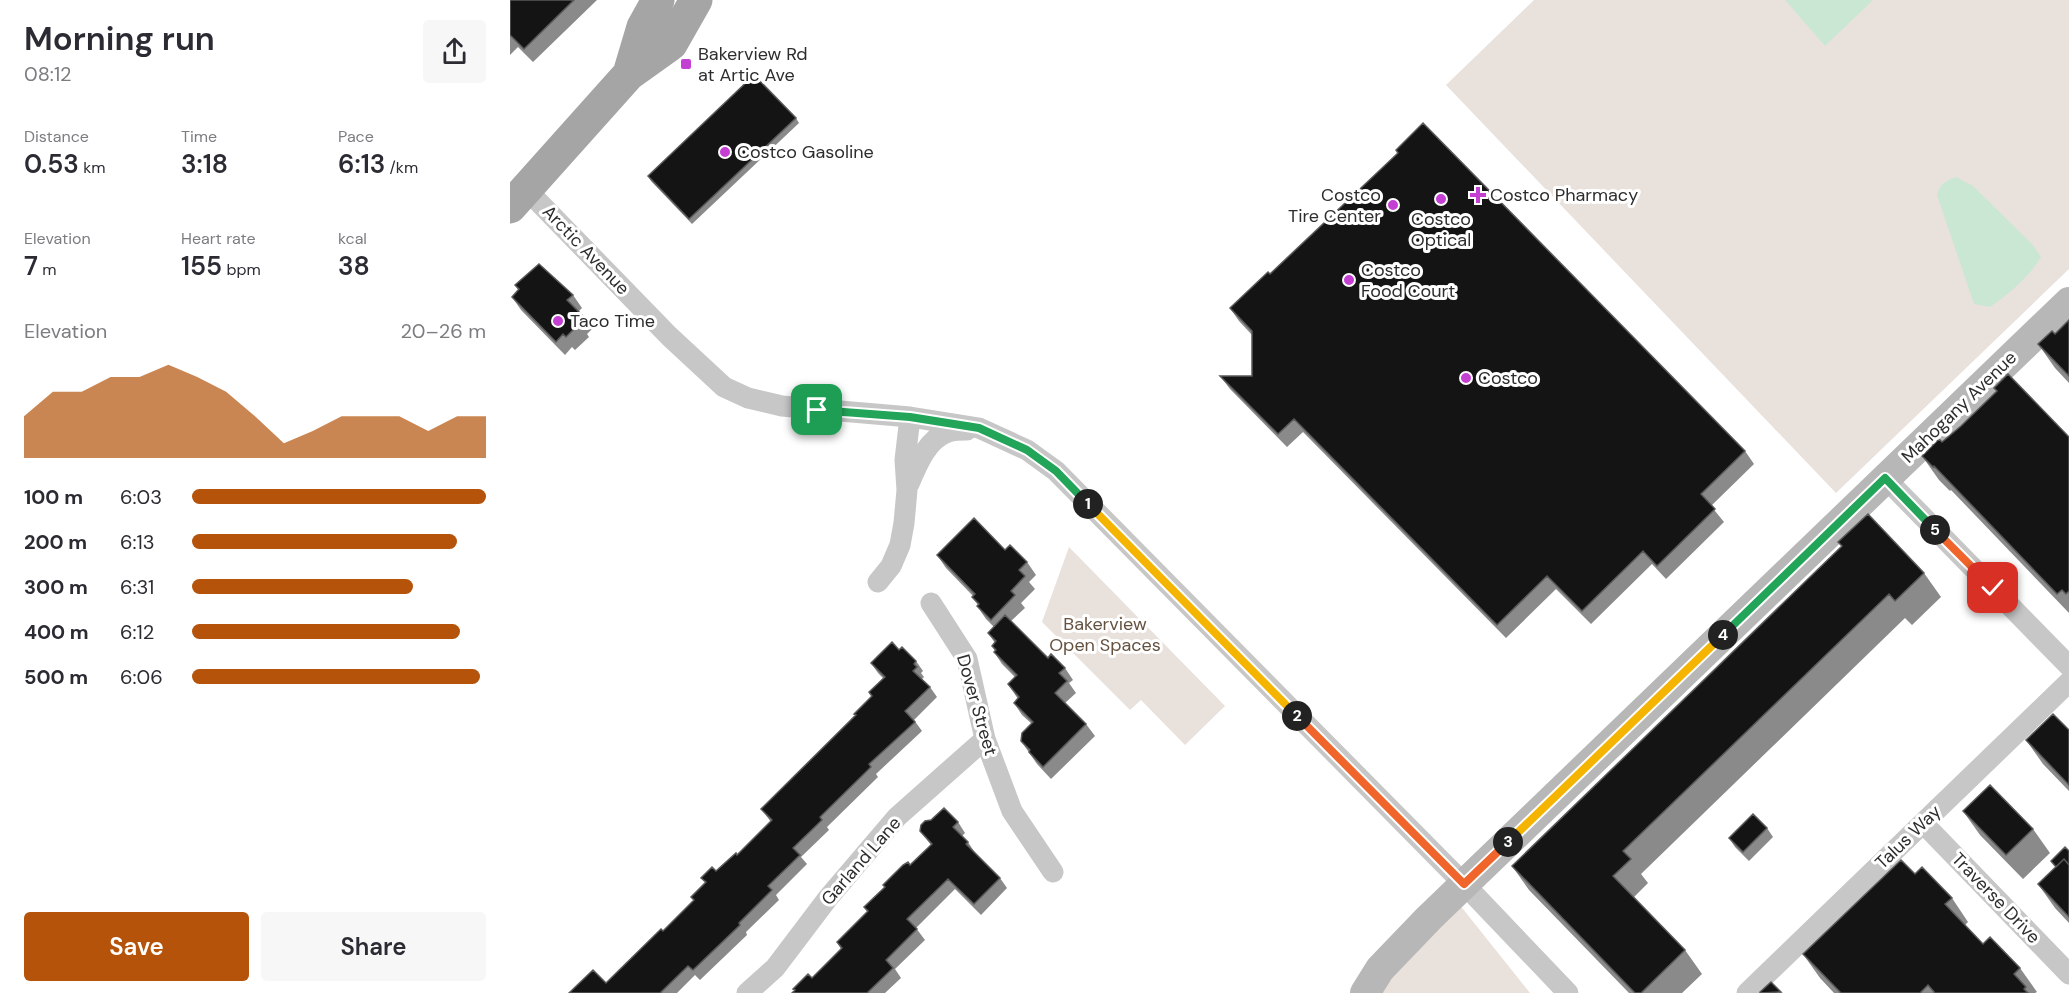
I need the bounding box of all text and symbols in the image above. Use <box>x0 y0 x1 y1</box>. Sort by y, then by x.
text: Morning run <box>24 17 215 60</box>
button: share <box>423 20 486 83</box>
place label: Bakerview Rd at Artic Ave <box>698 42 808 87</box>
marker: Bakerview Rd at Artic Ave <box>679 57 693 71</box>
text: 08:12 <box>24 61 72 87</box>
text: Distance <box>24 126 89 147</box>
text: Time <box>181 126 217 147</box>
text: Pace <box>338 126 374 147</box>
place label: Costco Gasoline <box>737 140 874 164</box>
marker: Costco Gasoline <box>718 145 732 159</box>
text: 0.53 <box>24 147 79 181</box>
text: 3:18 <box>181 147 228 181</box>
text: 6:13 <box>338 147 385 181</box>
text: km <box>79 157 105 178</box>
text: /km <box>385 157 418 178</box>
place label: Costco Tire Center <box>1288 183 1381 228</box>
place label: Costco Pharmacy <box>1490 183 1638 207</box>
marker: Costco Pharmacy <box>1471 188 1485 202</box>
marker: Costco Optical <box>1434 192 1448 206</box>
marker: Costco Tire Center <box>1386 198 1400 212</box>
street label: Arctic Avenue <box>537 200 635 300</box>
place label: Costco Optical <box>1411 207 1471 252</box>
text: Elevation <box>24 228 91 249</box>
text: Heart rate <box>181 228 256 249</box>
text: kcal <box>338 228 367 249</box>
text: 7 <box>24 249 38 283</box>
text: 155 <box>181 249 222 283</box>
text: 38 <box>338 249 370 283</box>
place label: Costco Food Court <box>1361 258 1455 303</box>
text: m <box>38 259 56 280</box>
text: bpm <box>222 259 261 280</box>
marker: Costco Food Court <box>1342 273 1356 287</box>
place label: Taco Time <box>570 309 655 333</box>
marker: Taco Time <box>551 314 565 328</box>
text: Elevation <box>24 318 107 344</box>
text: 20–26 m <box>400 318 486 344</box>
street label: Mahogany Avenue <box>1896 346 2022 468</box>
place label: Costco <box>1478 366 1538 390</box>
marker: Costco <box>1459 371 1473 385</box>
pin <box>791 384 842 435</box>
icon: arrive <box>800 393 833 426</box>
text: 100 m <box>24 484 83 510</box>
text: 6:03 <box>120 484 162 510</box>
pin: 1 <box>1073 489 1103 519</box>
text: 1 <box>1085 493 1091 514</box>
pin: 5 <box>1920 515 1950 545</box>
text: 5 <box>1930 519 1940 540</box>
text: 200 m <box>24 529 87 555</box>
text: 6:13 <box>120 529 155 555</box>
pin <box>1967 562 2018 613</box>
icon: check <box>1976 571 2009 604</box>
text: 300 m <box>24 574 88 600</box>
text: 6:31 <box>120 574 154 600</box>
park label: Bakerview Open Spaces <box>1049 612 1161 657</box>
text: 400 m <box>24 619 89 645</box>
text: 6:12 <box>120 619 154 645</box>
pin: 4 <box>1708 620 1738 650</box>
text: 4 <box>1718 624 1728 645</box>
street label: Dover Street <box>951 652 1003 758</box>
text: 500 m <box>24 664 88 690</box>
text: 6:06 <box>120 664 163 690</box>
pin: 2 <box>1282 701 1312 731</box>
text: 2 <box>1292 705 1302 726</box>
street label: Talus Way <box>1870 800 1946 874</box>
street label: Garland Lane <box>816 812 906 910</box>
pin: 3 <box>1493 827 1523 857</box>
text: 3 <box>1503 831 1513 852</box>
street label: Traverse Drive <box>1946 847 2046 949</box>
button: Save <box>24 912 249 981</box>
button: Share <box>261 912 486 981</box>

